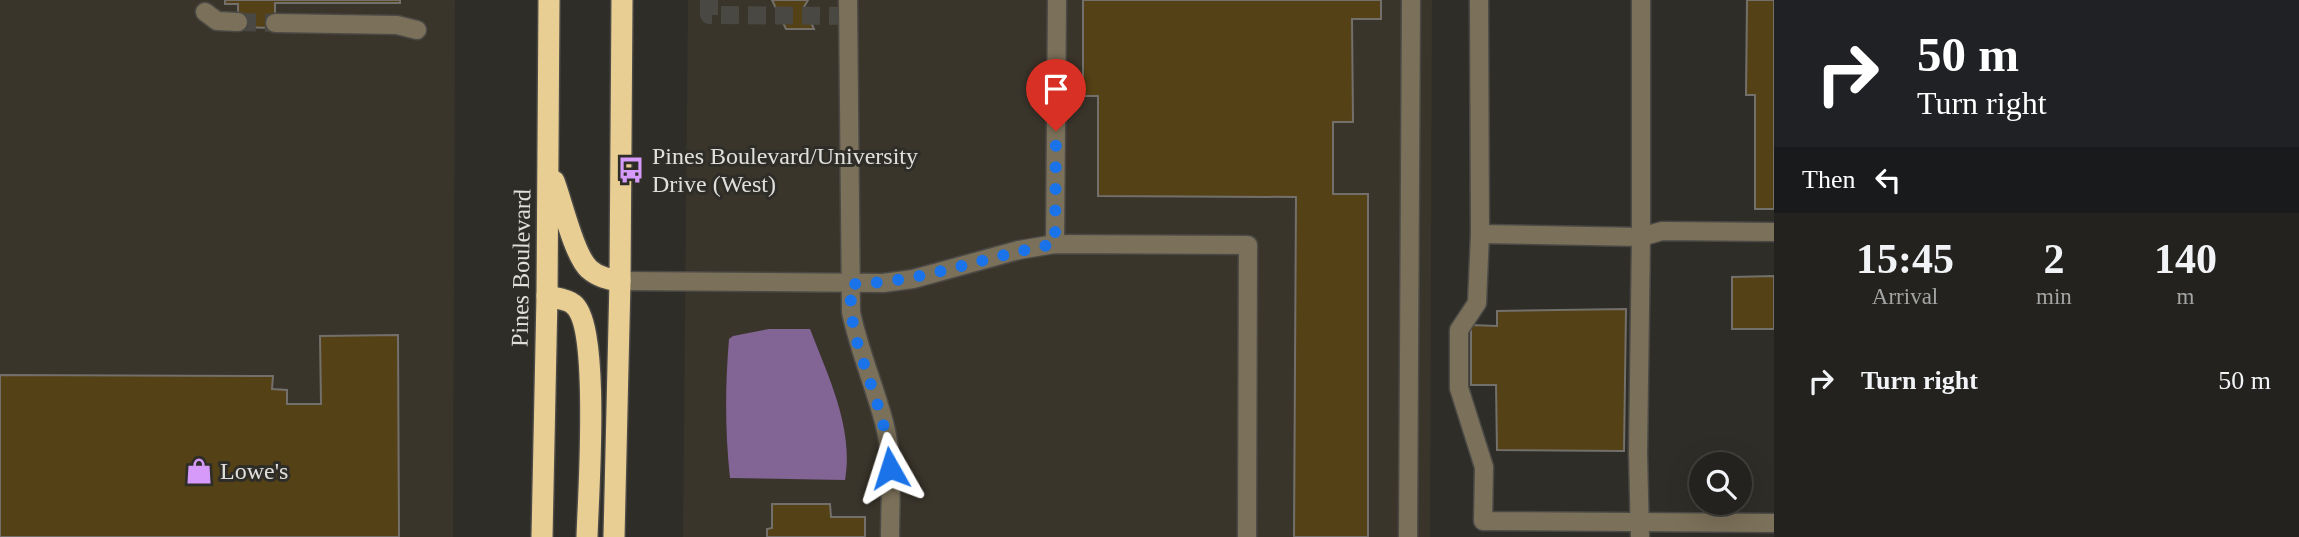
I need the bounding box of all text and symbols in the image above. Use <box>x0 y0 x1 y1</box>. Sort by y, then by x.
text: 50 m <box>1917 27 2019 82</box>
icon: right <box>1802 28 1893 119</box>
pin <box>1026 59 1086 131</box>
icon: arrive <box>1037 70 1075 108</box>
text: Turn right <box>1917 85 2047 121</box>
place label: Pines Boulevard/University Drive (West) <box>652 143 918 197</box>
bus stop icon: Pines Boulevard/University Drive (West) <box>616 155 646 185</box>
icon: left <box>1869 161 1907 199</box>
text: Then <box>1802 165 1855 194</box>
street label: Pines Boulevard <box>507 189 535 347</box>
text: 15:45 <box>1856 236 1954 282</box>
text: 2 <box>2043 236 2064 282</box>
text: 140 <box>2154 236 2217 282</box>
text: Arrival <box>1872 284 1938 309</box>
text: min <box>2036 284 2072 309</box>
text: m <box>2176 284 2194 309</box>
icon: right <box>1802 362 1840 400</box>
text: Turn right <box>1861 366 1978 395</box>
text: 50 m <box>2218 366 2271 395</box>
position arrow <box>853 431 927 505</box>
map controls <box>1689 452 1752 515</box>
button: search <box>1689 452 1752 515</box>
shop icon: Lowe's <box>184 456 214 486</box>
place label: Lowe's <box>220 458 288 484</box>

